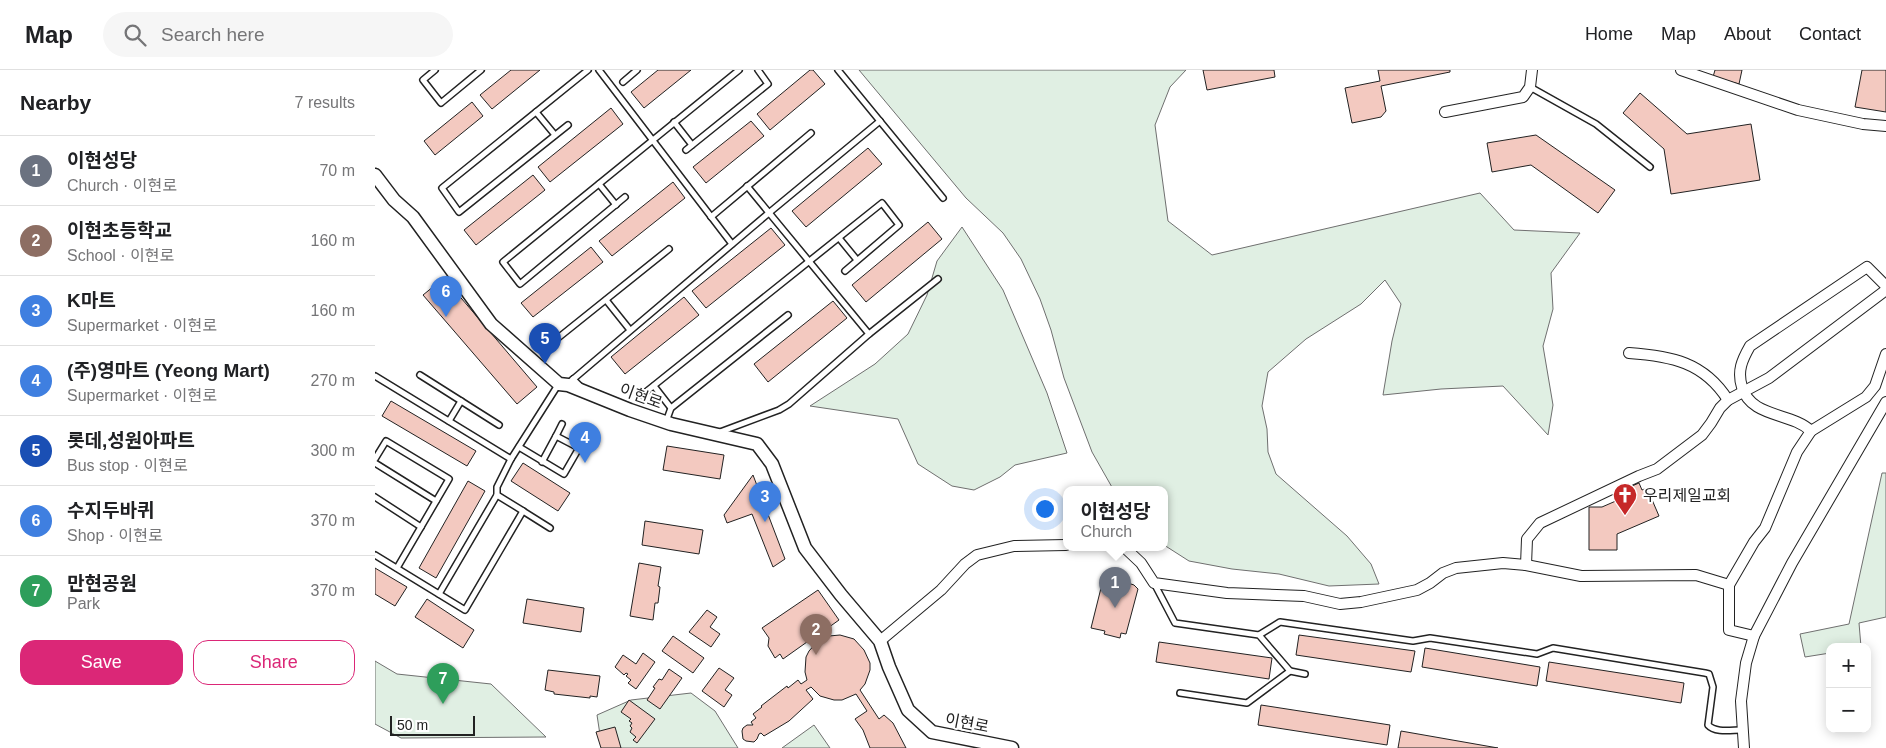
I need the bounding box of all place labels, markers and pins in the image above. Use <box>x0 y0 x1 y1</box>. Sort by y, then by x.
pin: 6 <box>430 276 462 317</box>
pin: 5 <box>529 323 561 364</box>
pin: 4 <box>569 422 601 463</box>
pin: 3 <box>749 481 781 522</box>
church icon: 우리제일교회 <box>1612 482 1638 516</box>
place label: 우리제일교회 <box>1643 487 1731 504</box>
pin: 1 <box>1099 567 1131 608</box>
pin: 2 <box>800 614 832 655</box>
pin: 7 <box>427 663 459 704</box>

